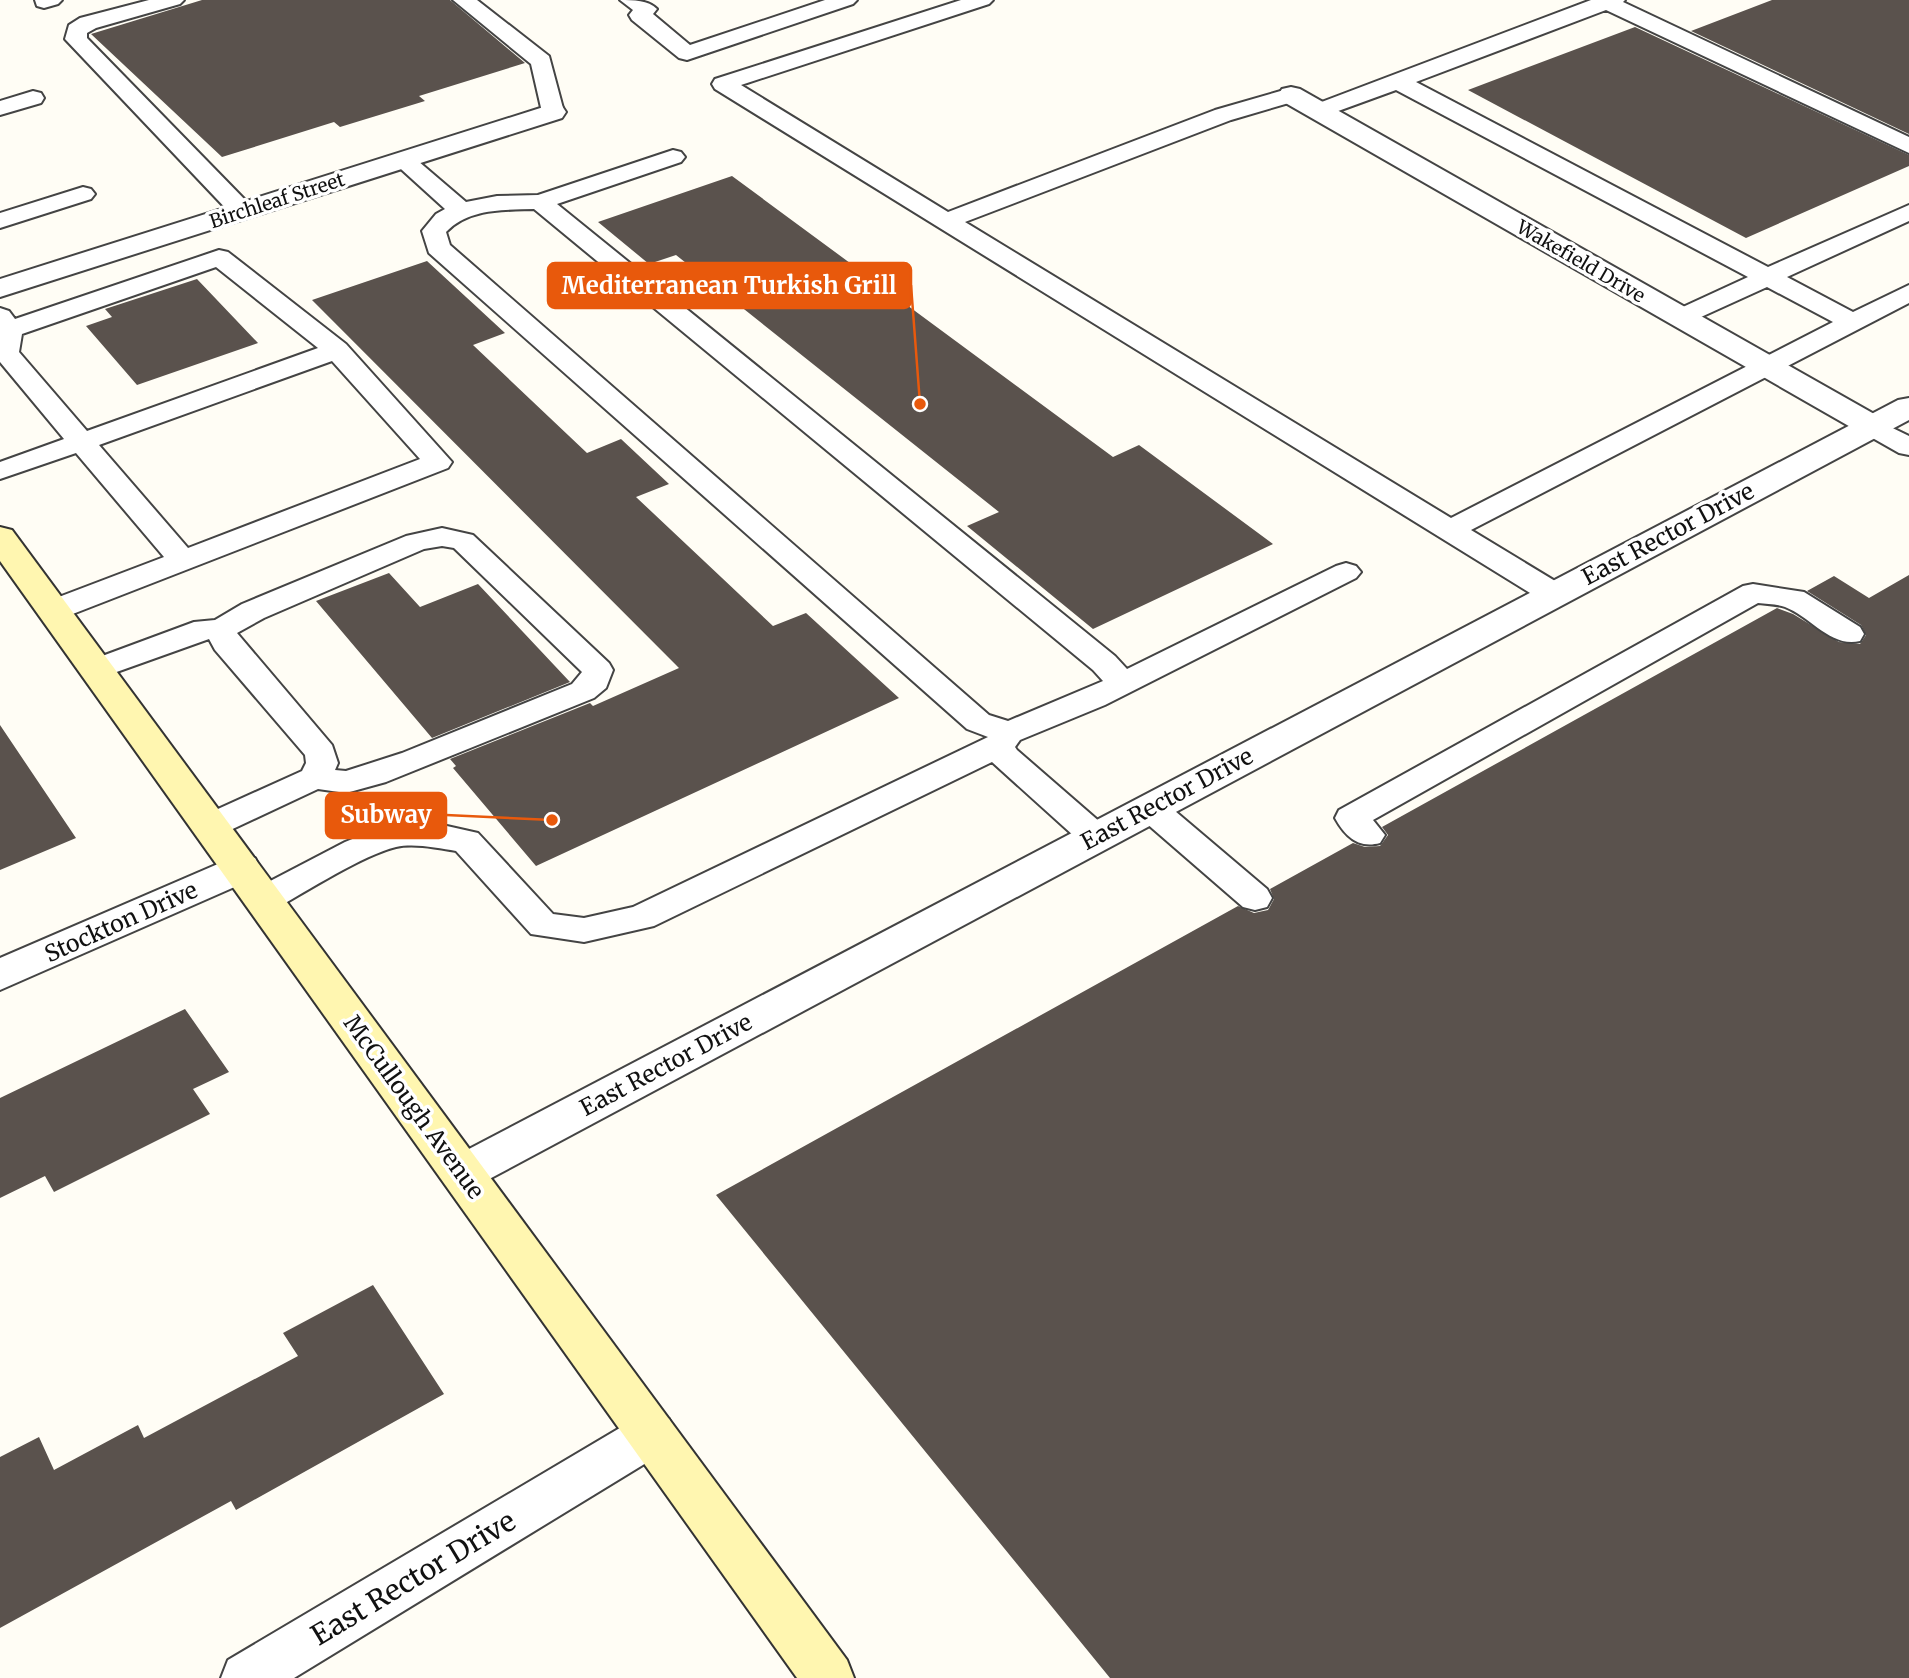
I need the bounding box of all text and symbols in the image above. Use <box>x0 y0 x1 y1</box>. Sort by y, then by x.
street label: Birchleaf Street <box>206 167 348 233</box>
street label: Wakefield Drive <box>1512 214 1650 308</box>
callout: Mediterranean Turkish Grill <box>548 263 911 308</box>
text: Mediterranean Turkish Grill <box>561 270 897 301</box>
street label: East Rector Drive <box>1577 476 1759 591</box>
street label: East Rector Drive <box>1076 741 1258 856</box>
callout: Subway <box>326 793 446 838</box>
text: Subway <box>340 799 433 830</box>
street label: Stockton Drive <box>40 875 202 968</box>
street label: East Rector Drive <box>575 1007 757 1122</box>
street label: McCullough Avenue <box>338 1009 491 1204</box>
street label: East Rector Drive <box>304 1503 522 1653</box>

